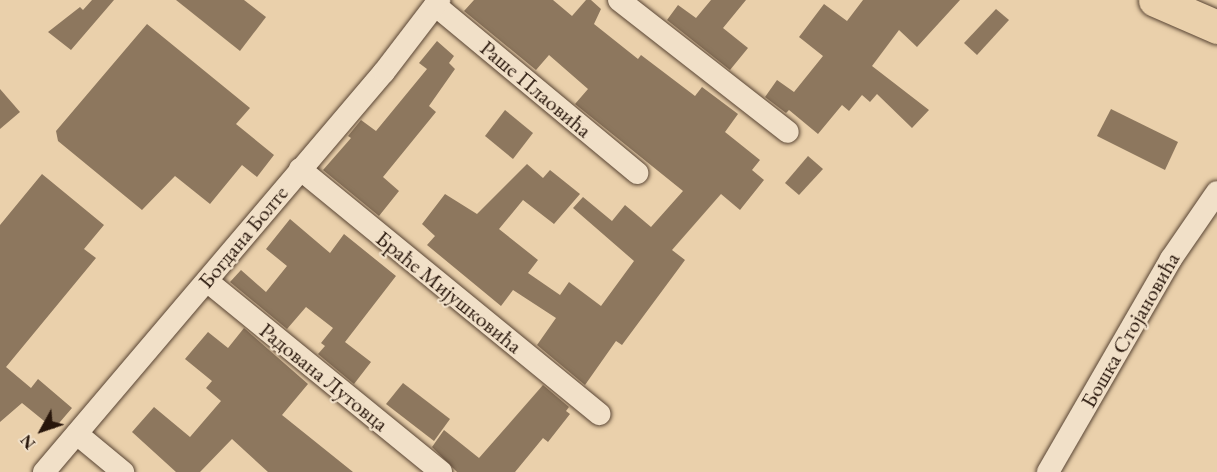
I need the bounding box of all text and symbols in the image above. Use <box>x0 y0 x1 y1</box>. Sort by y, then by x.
street label: Раше Плаовића <box>475 35 597 143</box>
street label: Богдана Болте <box>192 180 294 294</box>
street label: Браће Мијушковића <box>371 225 527 359</box>
street label: Бошка Стојановића <box>1075 248 1185 412</box>
street label: Радована Лутовца <box>254 317 394 437</box>
north arrow <box>12 400 72 460</box>
text: N <box>16 430 40 454</box>

